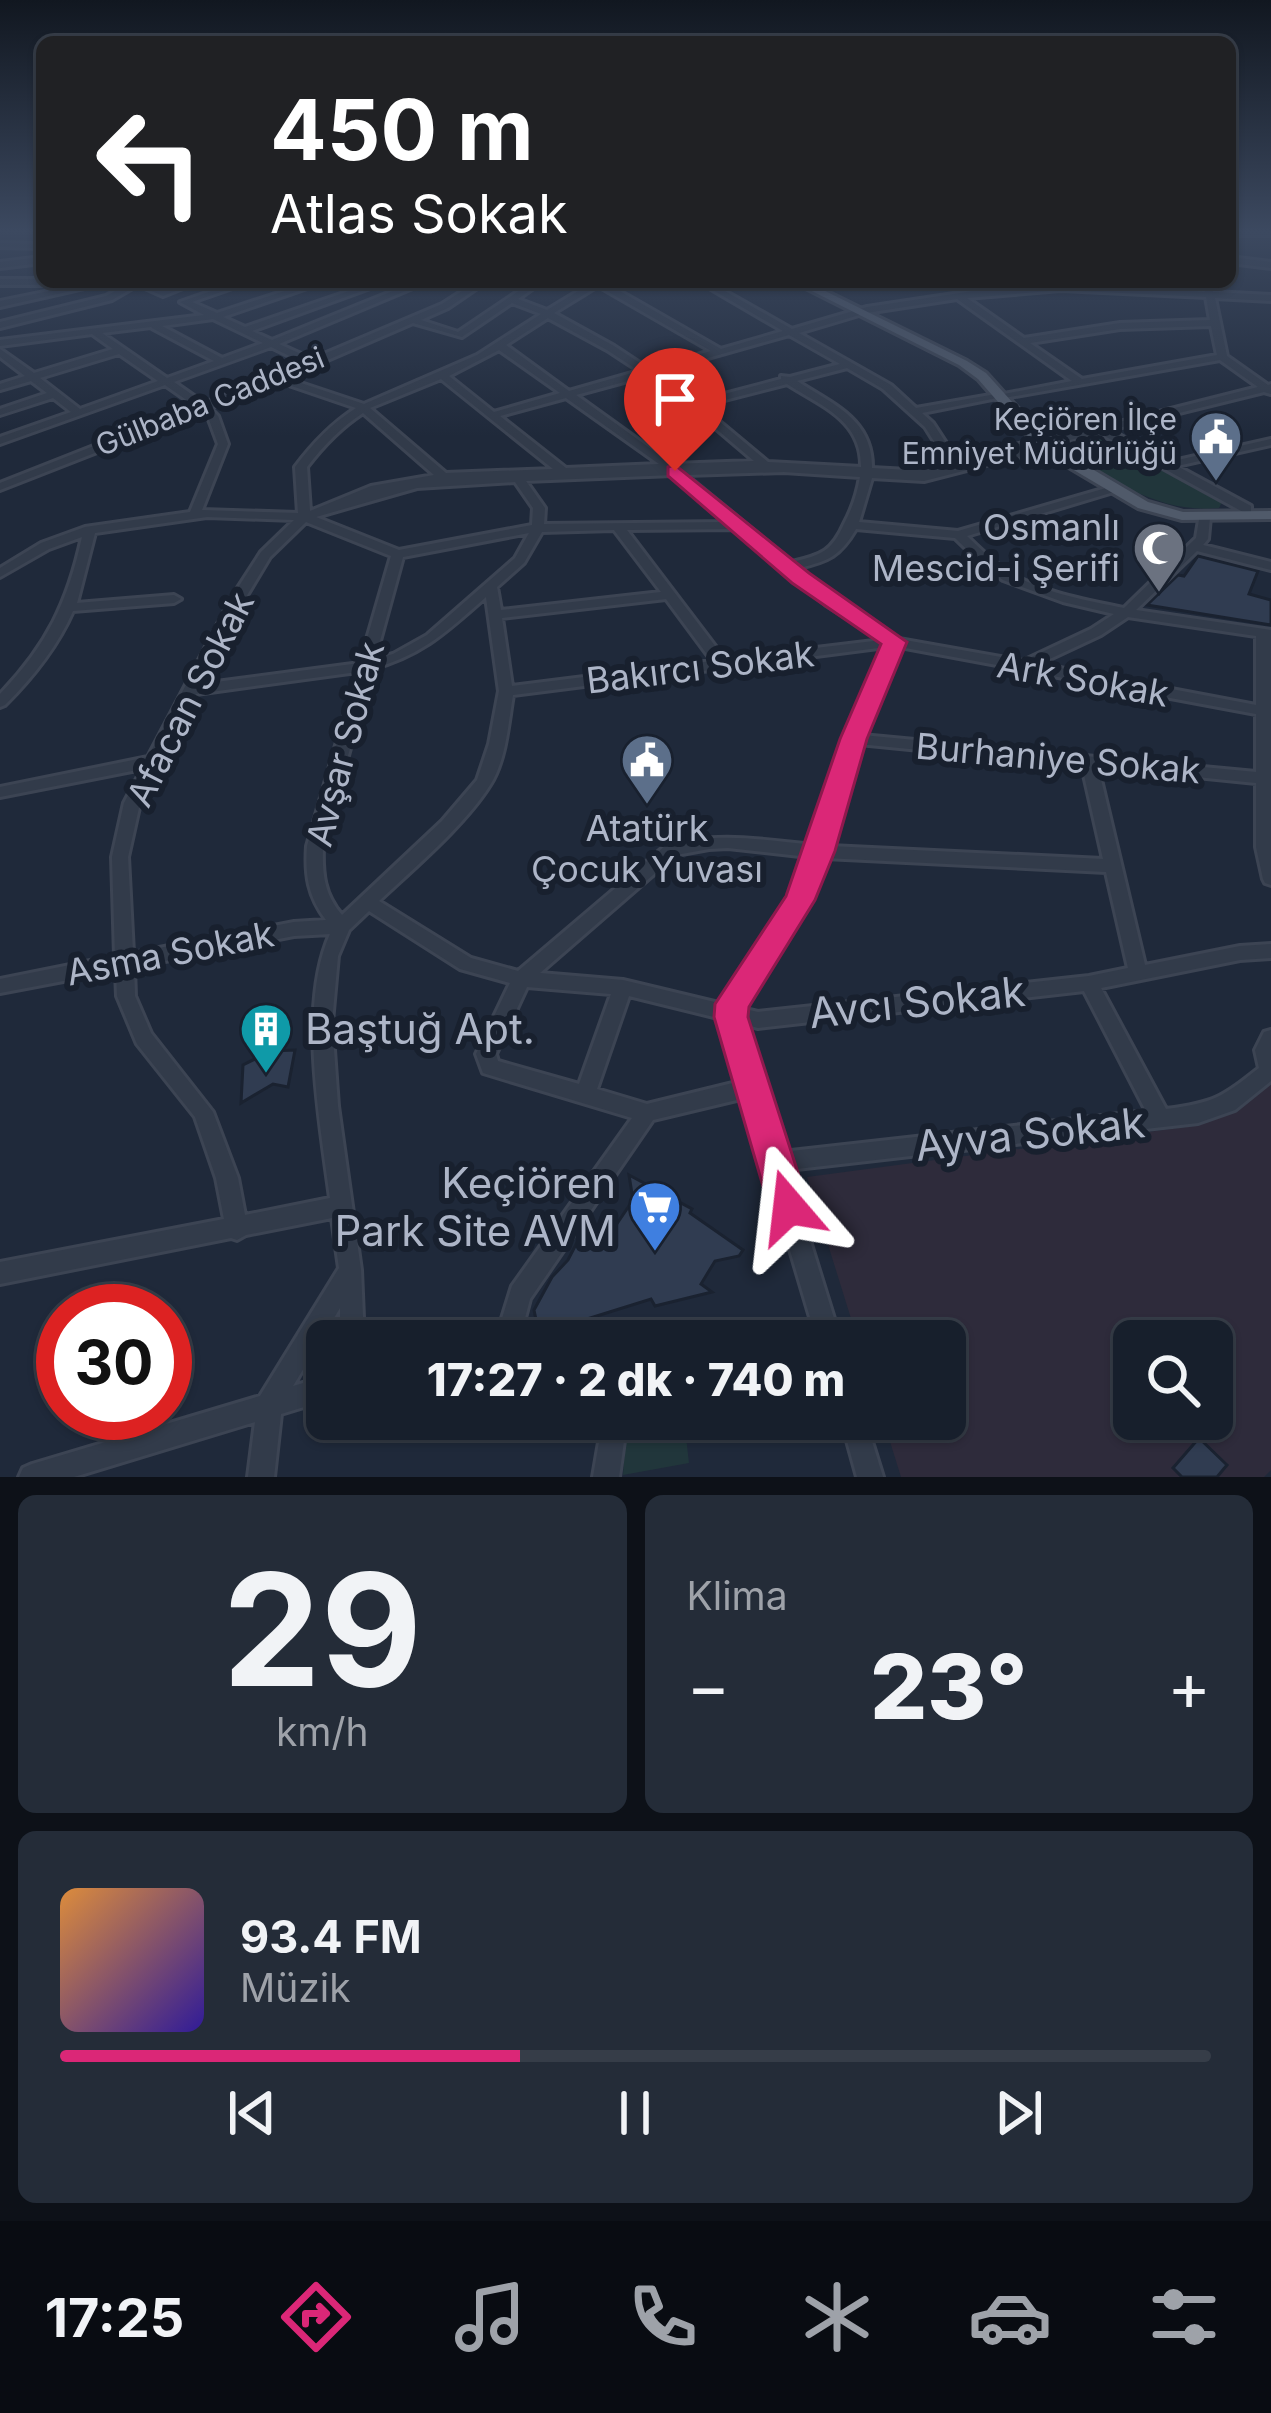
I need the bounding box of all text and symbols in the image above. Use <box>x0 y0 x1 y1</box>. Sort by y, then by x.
text: 450 m <box>270 79 534 180</box>
icon: left <box>72 84 228 240</box>
text: Atlas Sokak <box>270 181 568 246</box>
street label: Gülbaba Caddesi <box>90 339 329 463</box>
pin <box>624 348 726 471</box>
icon: arrive <box>642 366 708 432</box>
place label: Keçiören İlçe Emniyet Müdürlüğü <box>902 401 1177 471</box>
public building icon: Keçiören İlçe Emniyet Müdürlüğü <box>1188 409 1244 483</box>
place label: Osmanlı Mescid-i Şerifi <box>872 505 1120 590</box>
mosque icon: Osmanlı Mescid-i Şerifi <box>1131 520 1187 594</box>
street label: Afacan Sokak <box>117 584 263 814</box>
street label: Bakırcı Sokak <box>584 631 817 703</box>
street label: Avşar Sokak <box>297 637 393 851</box>
street label: Ark Sokak <box>994 642 1172 716</box>
street label: Burhaniye Sokak <box>914 724 1202 792</box>
public building icon: Atatürk Çocuk Yuvası <box>619 732 675 806</box>
place label: Atatürk Çocuk Yuvası <box>531 806 763 891</box>
street label: Asma Sokak <box>63 911 278 995</box>
street label: Avcı Sokak <box>807 965 1027 1038</box>
building icon: Baştuğ Apt. <box>238 1001 294 1075</box>
place label: Baştuğ Apt. <box>305 1003 535 1054</box>
street label: Ayva Sokak <box>913 1096 1147 1171</box>
position arrow <box>726 1144 852 1270</box>
place label: Keçiören Park Site AVM <box>334 1157 616 1256</box>
supermarket icon: Keçiören Park Site AVM <box>627 1179 683 1253</box>
speed limit sign: 30 <box>36 1284 192 1440</box>
map controls <box>1113 1320 1233 1440</box>
button: search <box>1113 1320 1233 1440</box>
text: 17:27 · 2 dk · 740 m <box>427 1352 845 1407</box>
text: 29 <box>222 1535 422 1724</box>
text: Klima <box>687 1572 788 1619</box>
text: 23° <box>870 1632 1028 1741</box>
text: − <box>687 1646 730 1726</box>
text: + <box>1167 1646 1211 1726</box>
text: km/h <box>276 1708 369 1755</box>
text: 93.4 FM <box>240 1909 422 1964</box>
text: Müzik <box>240 1964 351 2011</box>
icon: previous <box>219 2080 285 2146</box>
icon: pause <box>602 2080 668 2146</box>
icon: next <box>986 2080 1052 2146</box>
icon: directions <box>274 2275 358 2359</box>
icon: music <box>448 2275 532 2359</box>
icon: phone <box>621 2275 705 2359</box>
icon: climate <box>795 2275 879 2359</box>
icon: car <box>968 2275 1052 2359</box>
icon: filters <box>1142 2275 1226 2359</box>
text: 17:25 <box>45 2285 184 2350</box>

